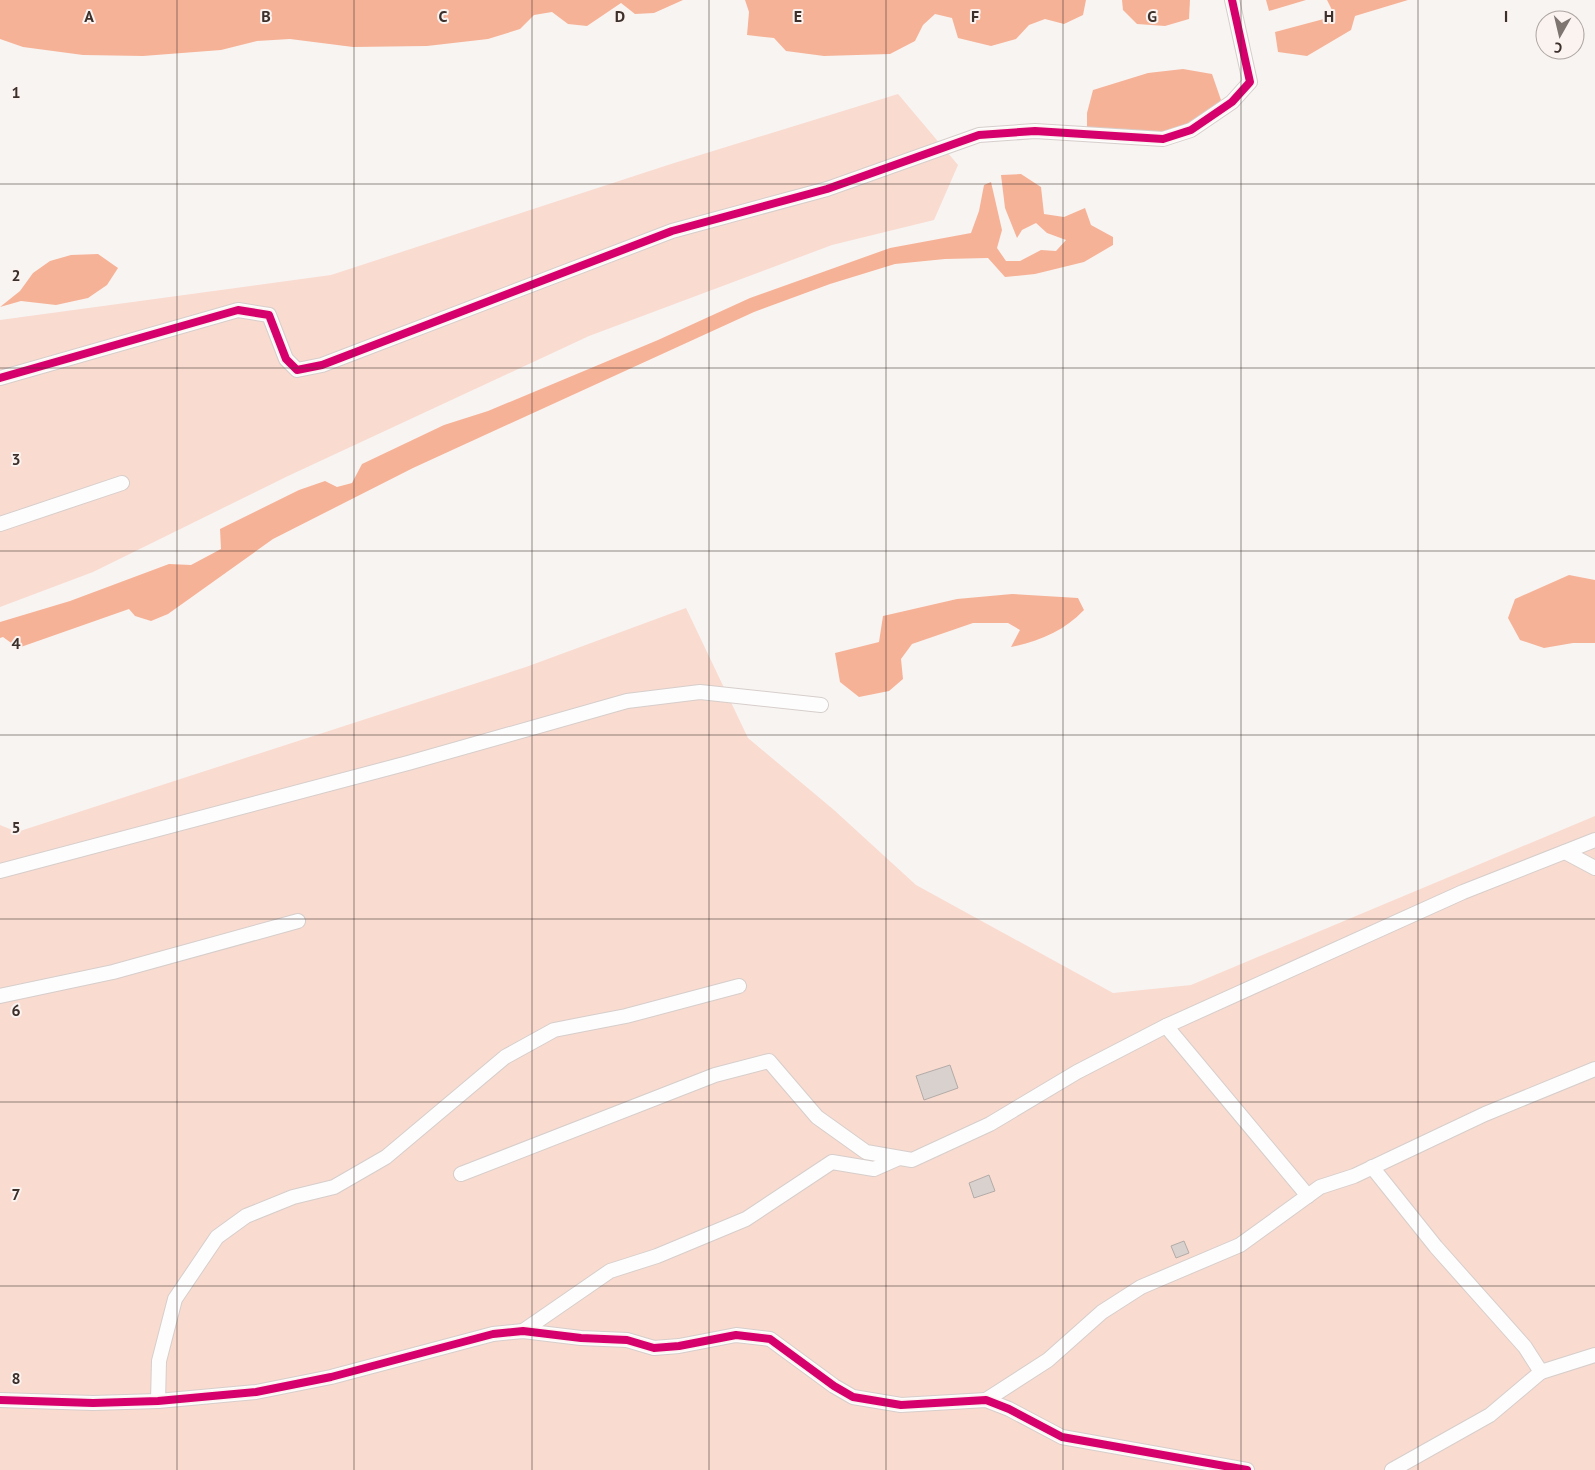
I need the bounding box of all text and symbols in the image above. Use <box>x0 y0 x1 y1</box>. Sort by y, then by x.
text: A <box>84 6 94 26</box>
text: B <box>261 6 271 26</box>
text: C <box>439 6 448 26</box>
text: D <box>615 6 625 26</box>
text: E <box>794 6 802 26</box>
text: F <box>971 6 979 26</box>
text: G <box>1147 6 1157 26</box>
text: H <box>1324 6 1334 26</box>
text: I <box>1504 6 1508 26</box>
north arrow <box>1535 10 1585 60</box>
text: С <box>1553 38 1563 57</box>
text: 1 <box>11 82 21 102</box>
text: 2 <box>11 265 21 285</box>
text: 3 <box>11 449 21 469</box>
text: 4 <box>11 633 21 653</box>
text: 5 <box>11 817 21 837</box>
text: 6 <box>11 1000 21 1020</box>
text: 7 <box>11 1184 21 1204</box>
text: 8 <box>11 1368 21 1388</box>

